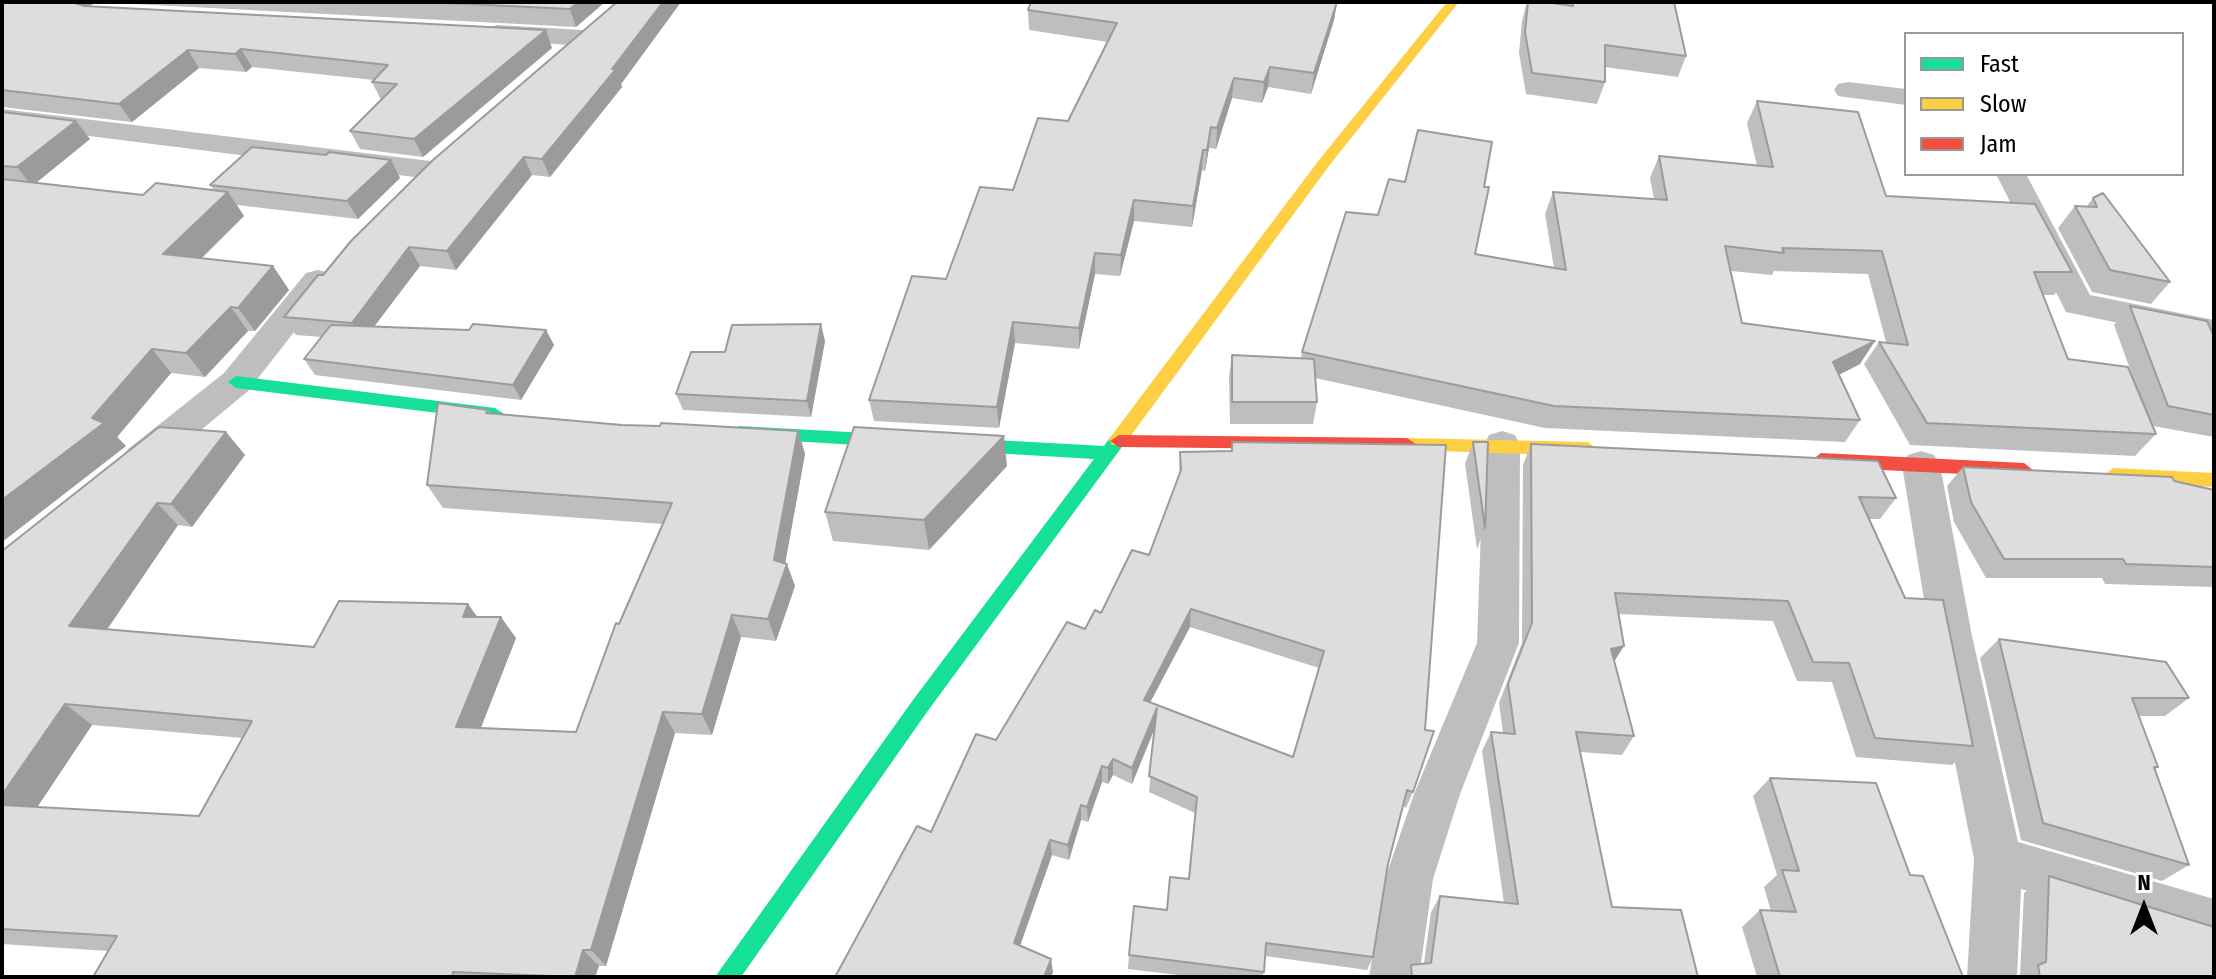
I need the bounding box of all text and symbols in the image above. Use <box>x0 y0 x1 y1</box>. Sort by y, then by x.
legend <box>1904 32 2184 176</box>
text: Fast <box>1980 50 2019 78</box>
text: Slow <box>1980 90 2026 118</box>
text: Jam <box>1980 130 2017 158</box>
north arrow <box>2104 867 2184 947</box>
text: N <box>2137 869 2151 896</box>

